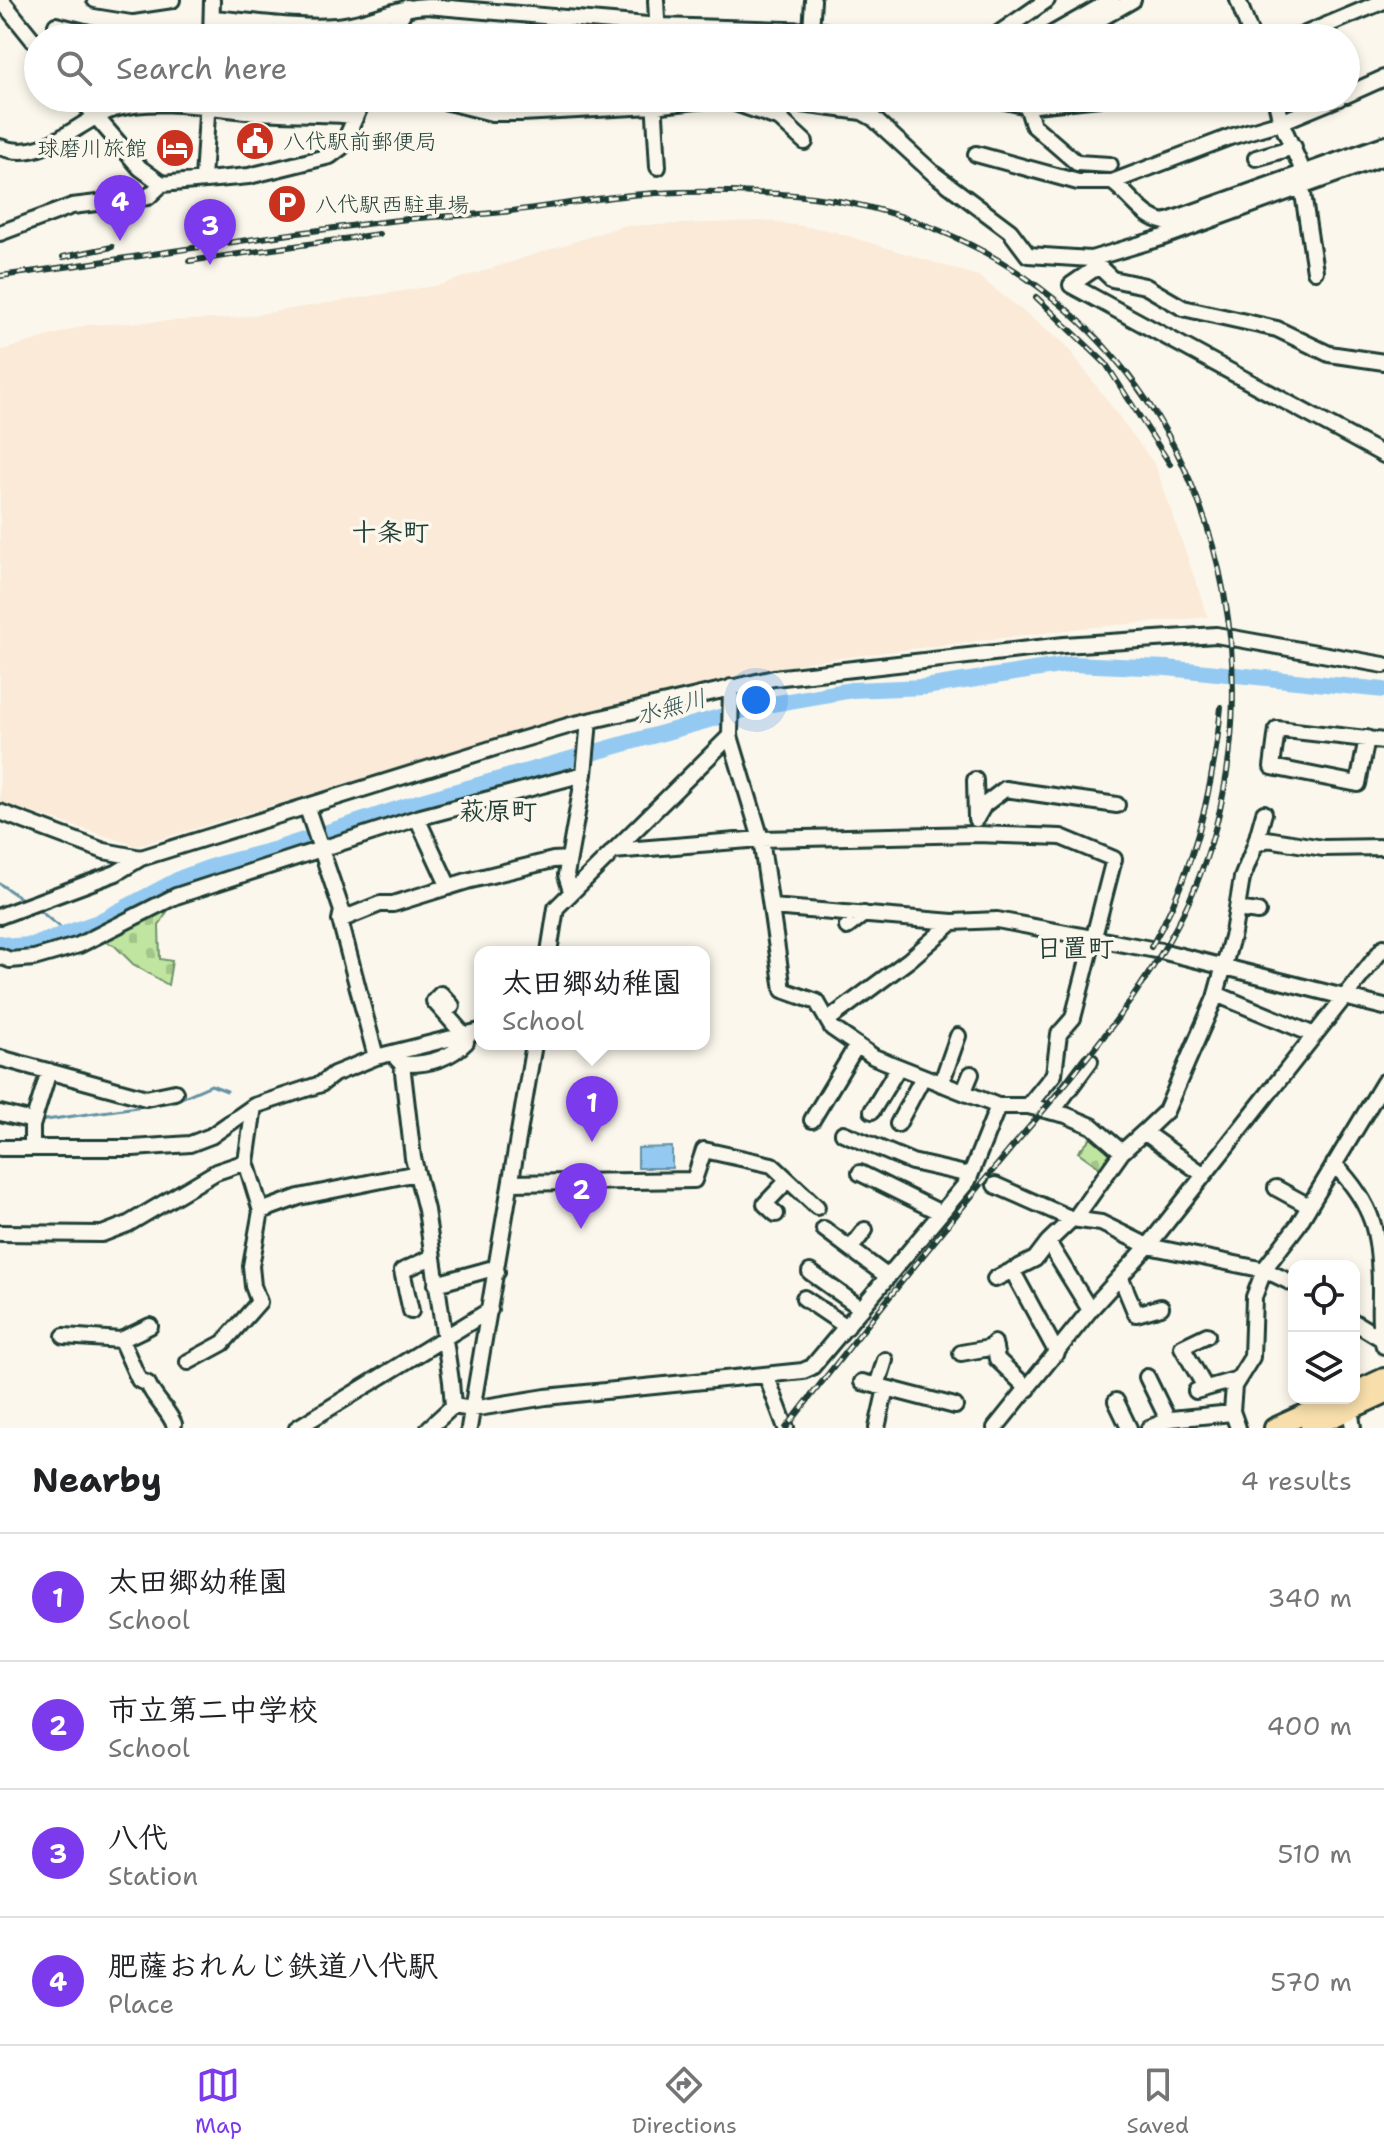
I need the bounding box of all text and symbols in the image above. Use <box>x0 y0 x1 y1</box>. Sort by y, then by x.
search box <box>24 24 1360 112</box>
icon: search <box>52 46 96 90</box>
text: Search here <box>116 48 287 89</box>
public building icon: 八代駅前郵便局 <box>234 120 276 162</box>
hotel icon: 球磨川旅館 <box>154 127 196 169</box>
place label: 八代駅前郵便局 <box>283 127 437 156</box>
place label: 球磨川旅館 <box>37 134 147 163</box>
pin: 4 <box>94 175 146 241</box>
parking icon: 八代駅西駐車場 <box>266 183 308 225</box>
place label: 八代駅西駐車場 <box>315 190 469 219</box>
pin: 3 <box>184 199 236 265</box>
district label: 十条町 <box>351 514 429 549</box>
your location <box>736 680 776 720</box>
water label: 水無川 <box>632 682 710 732</box>
district label: 萩原町 <box>459 793 537 828</box>
district label: 日置町 <box>1036 930 1114 965</box>
popup <box>474 946 710 1050</box>
text: 太田郷幼稚園 <box>502 962 682 1003</box>
text: School <box>502 1003 584 1038</box>
pin: 1 <box>566 1076 618 1142</box>
pin: 2 <box>555 1163 607 1229</box>
map controls <box>1288 1260 1360 1404</box>
button: locate <box>1288 1260 1360 1332</box>
button: layers <box>1288 1332 1360 1404</box>
text: Nearby <box>32 1457 162 1503</box>
text: 4 results <box>1240 1463 1352 1498</box>
text: 太田郷幼稚園 <box>108 1561 288 1602</box>
text: 1 <box>52 1580 64 1615</box>
text: 340 m <box>1267 1580 1352 1615</box>
text: School <box>108 1602 190 1637</box>
text: 市立第二中学校 <box>108 1689 318 1730</box>
text: 2 <box>49 1708 67 1743</box>
text: 400 m <box>1267 1708 1352 1743</box>
text: School <box>108 1730 190 1765</box>
text: 八代 <box>108 1817 168 1858</box>
text: 3 <box>49 1836 67 1871</box>
text: 510 m <box>1278 1836 1352 1871</box>
text: Station <box>108 1858 198 1893</box>
text: 肥薩おれんじ鉄道八代駅 <box>108 1945 438 1986</box>
text: 4 <box>49 1964 67 1999</box>
text: 570 m <box>1270 1964 1352 1999</box>
text: Place <box>108 1986 174 2021</box>
tab: Map <box>195 2063 242 2140</box>
tab: Directions <box>632 2063 737 2140</box>
tab: Saved <box>1127 2063 1189 2140</box>

